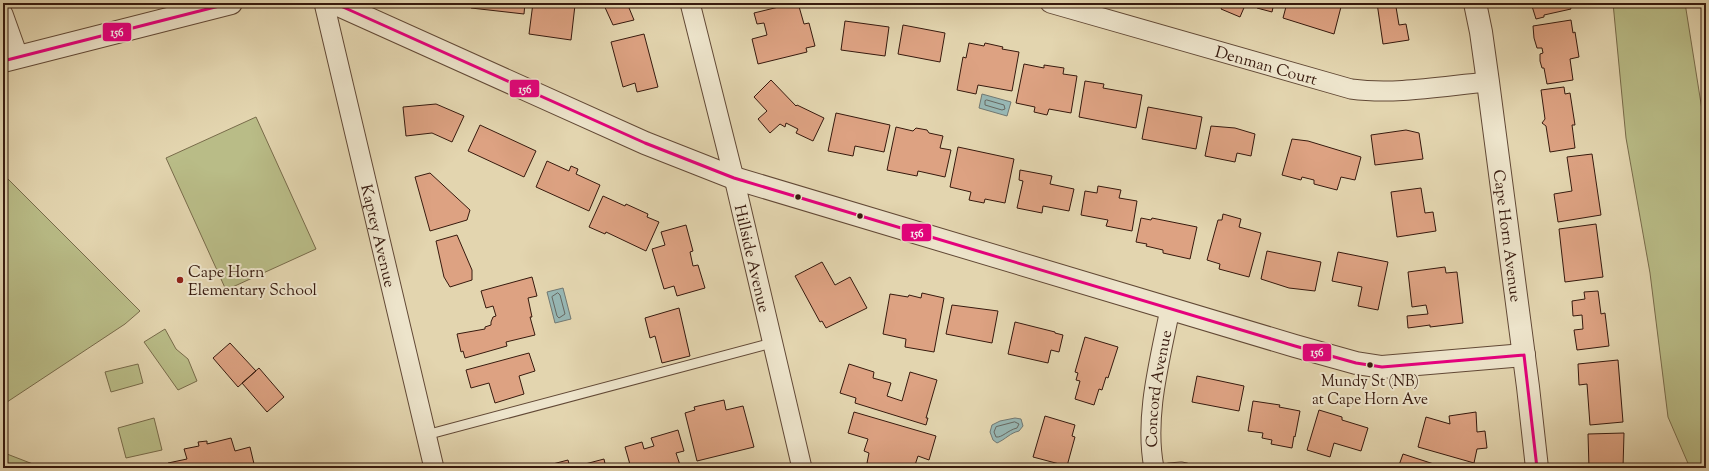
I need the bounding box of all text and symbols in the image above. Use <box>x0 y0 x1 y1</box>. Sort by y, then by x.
line badge: 156 <box>102 22 132 42</box>
text: 156 <box>110 25 124 41</box>
street label: Denman Court <box>1212 42 1320 93</box>
line badge: 156 <box>509 79 540 98</box>
text: 156 <box>518 82 532 98</box>
street label: Cape Horn Avenue <box>1486 168 1526 304</box>
street label: Kaptey Avenue <box>353 182 400 290</box>
unlabelled marker <box>793 192 803 202</box>
street label: Hillside Avenue <box>727 203 774 315</box>
unlabelled marker <box>855 211 865 221</box>
line badge: 156 <box>901 223 932 242</box>
text: 156 <box>910 226 924 242</box>
place label: Cape Horn Elementary School <box>188 262 318 303</box>
marker: Cape Horn Elementary School <box>175 275 185 285</box>
street label: Concord Avenue <box>1142 328 1179 448</box>
line badge: 156 <box>1302 343 1332 362</box>
text: 156 <box>1310 345 1324 361</box>
marker: Mundy St (NB) at Cape Horn Ave <box>1365 360 1375 370</box>
place label: Mundy St (NB) at Cape Horn Ave <box>1312 372 1428 411</box>

